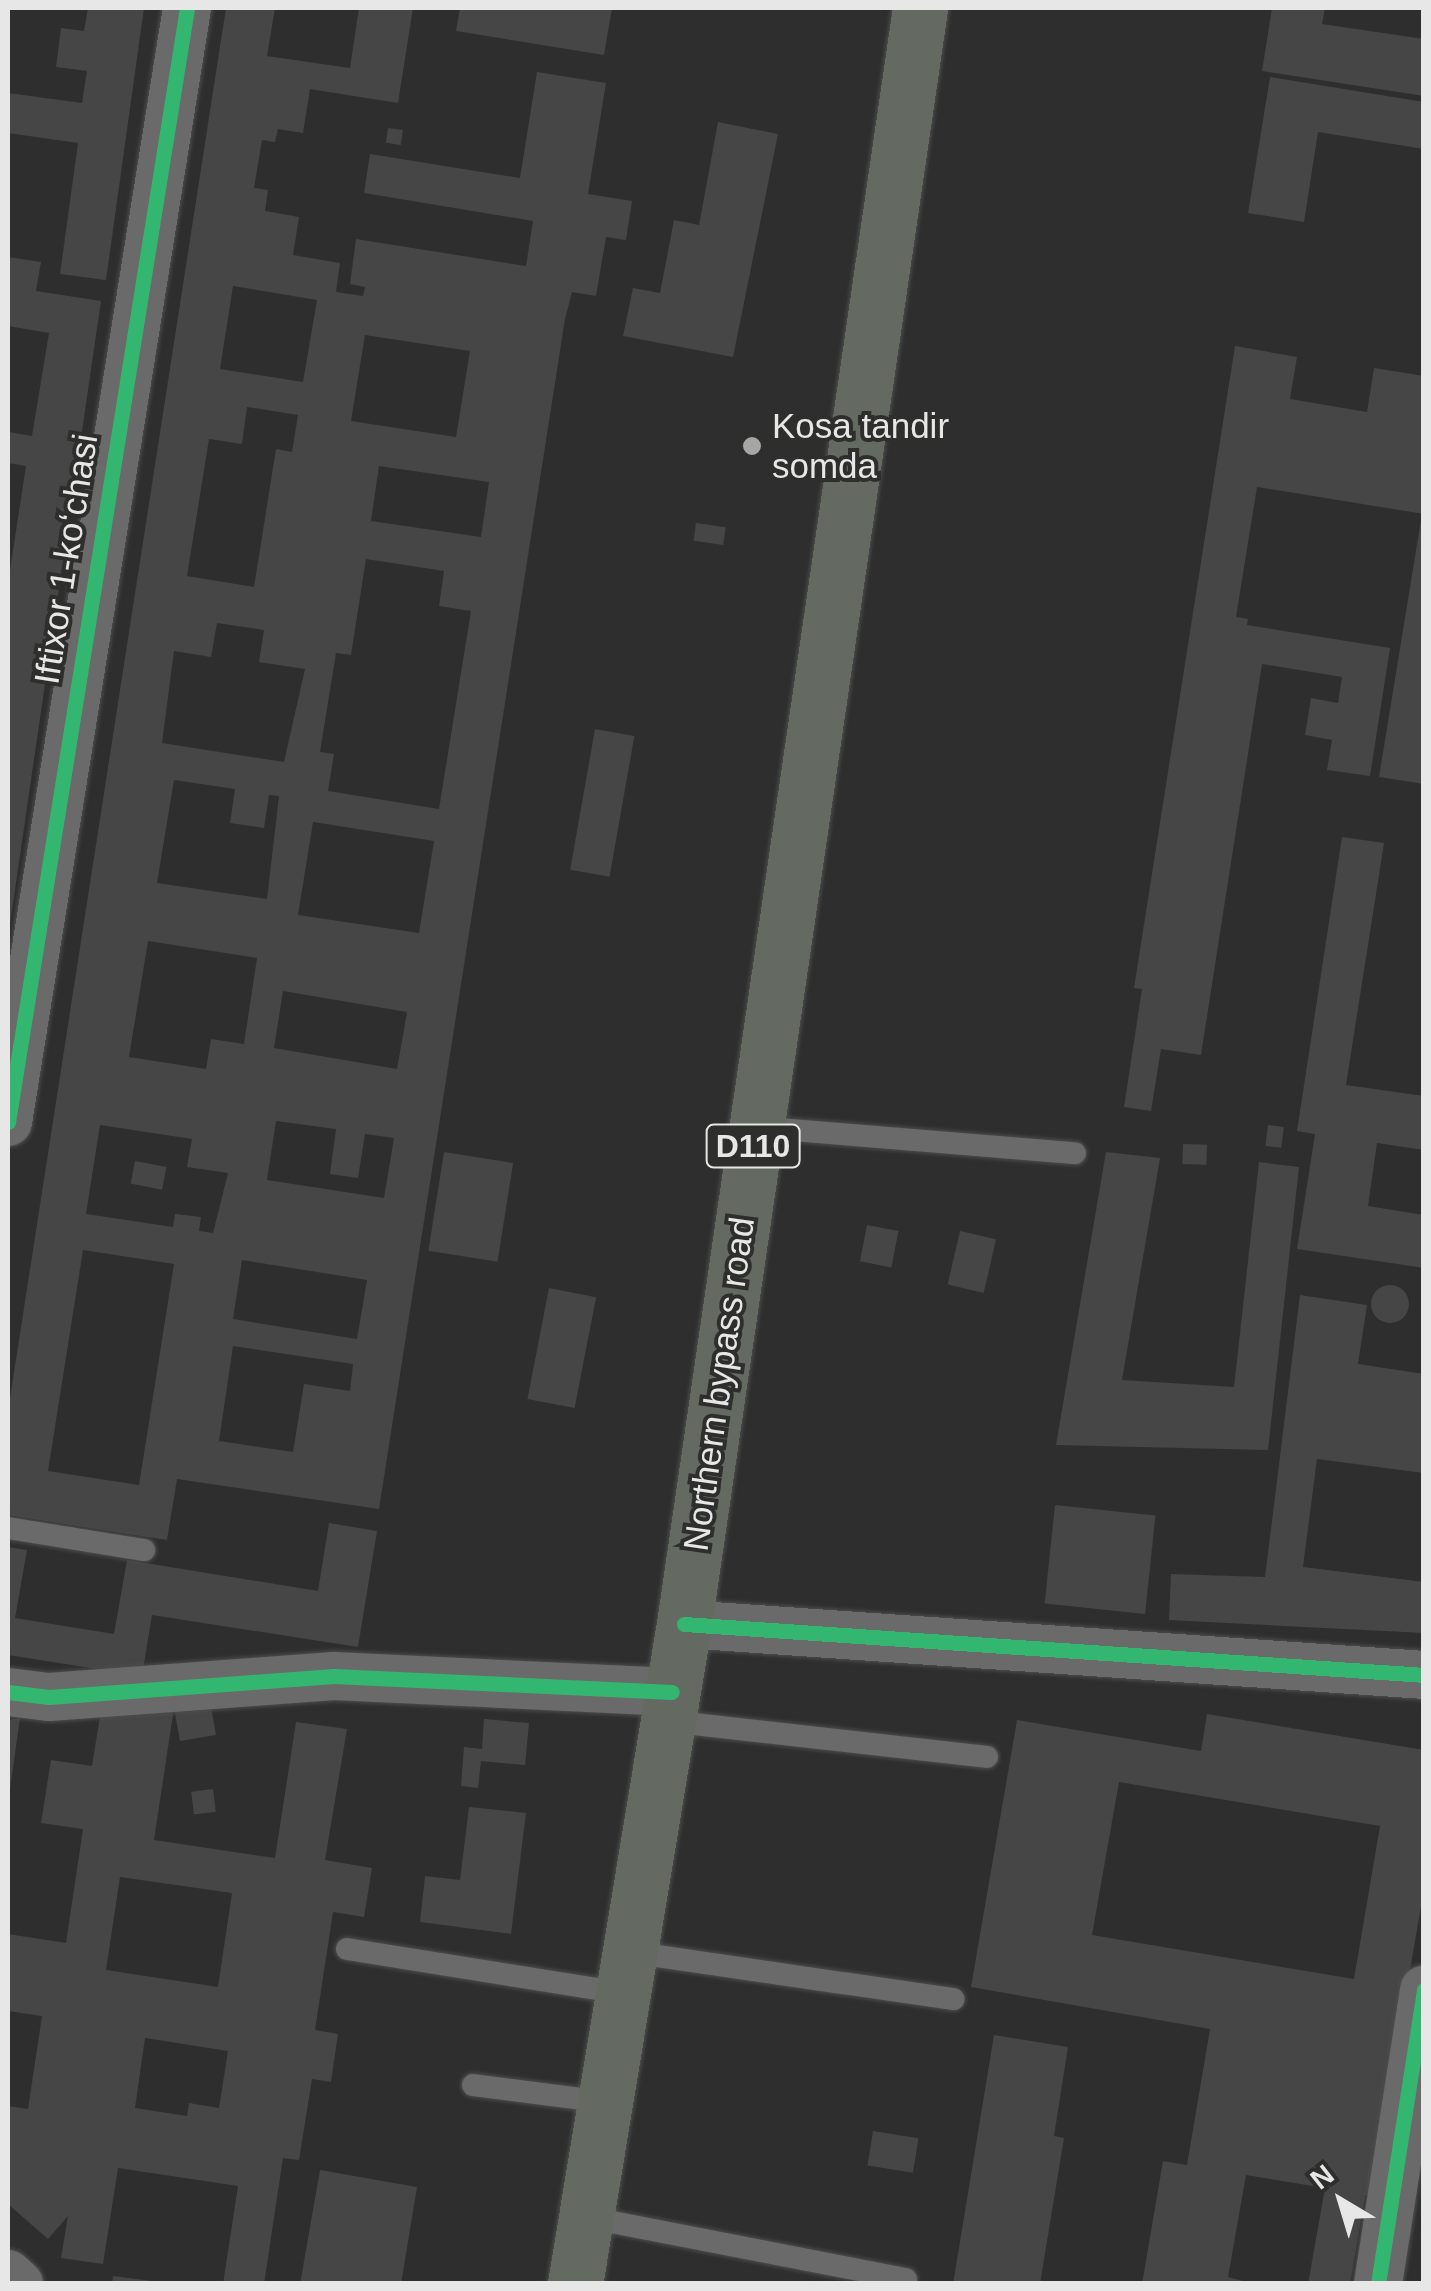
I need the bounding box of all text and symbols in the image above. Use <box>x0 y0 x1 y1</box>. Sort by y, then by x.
place label: Kosa tandir somda <box>772 405 949 487</box>
street label: Iftixor 1-koʻchasi <box>25 431 107 687</box>
marker: Kosa tandir somda <box>741 435 763 457</box>
road number: D110 <box>706 1119 800 1173</box>
street label: Northern bypass road <box>675 1214 763 1554</box>
north arrow <box>1291 2151 1391 2251</box>
text: N <box>1305 2159 1340 2195</box>

